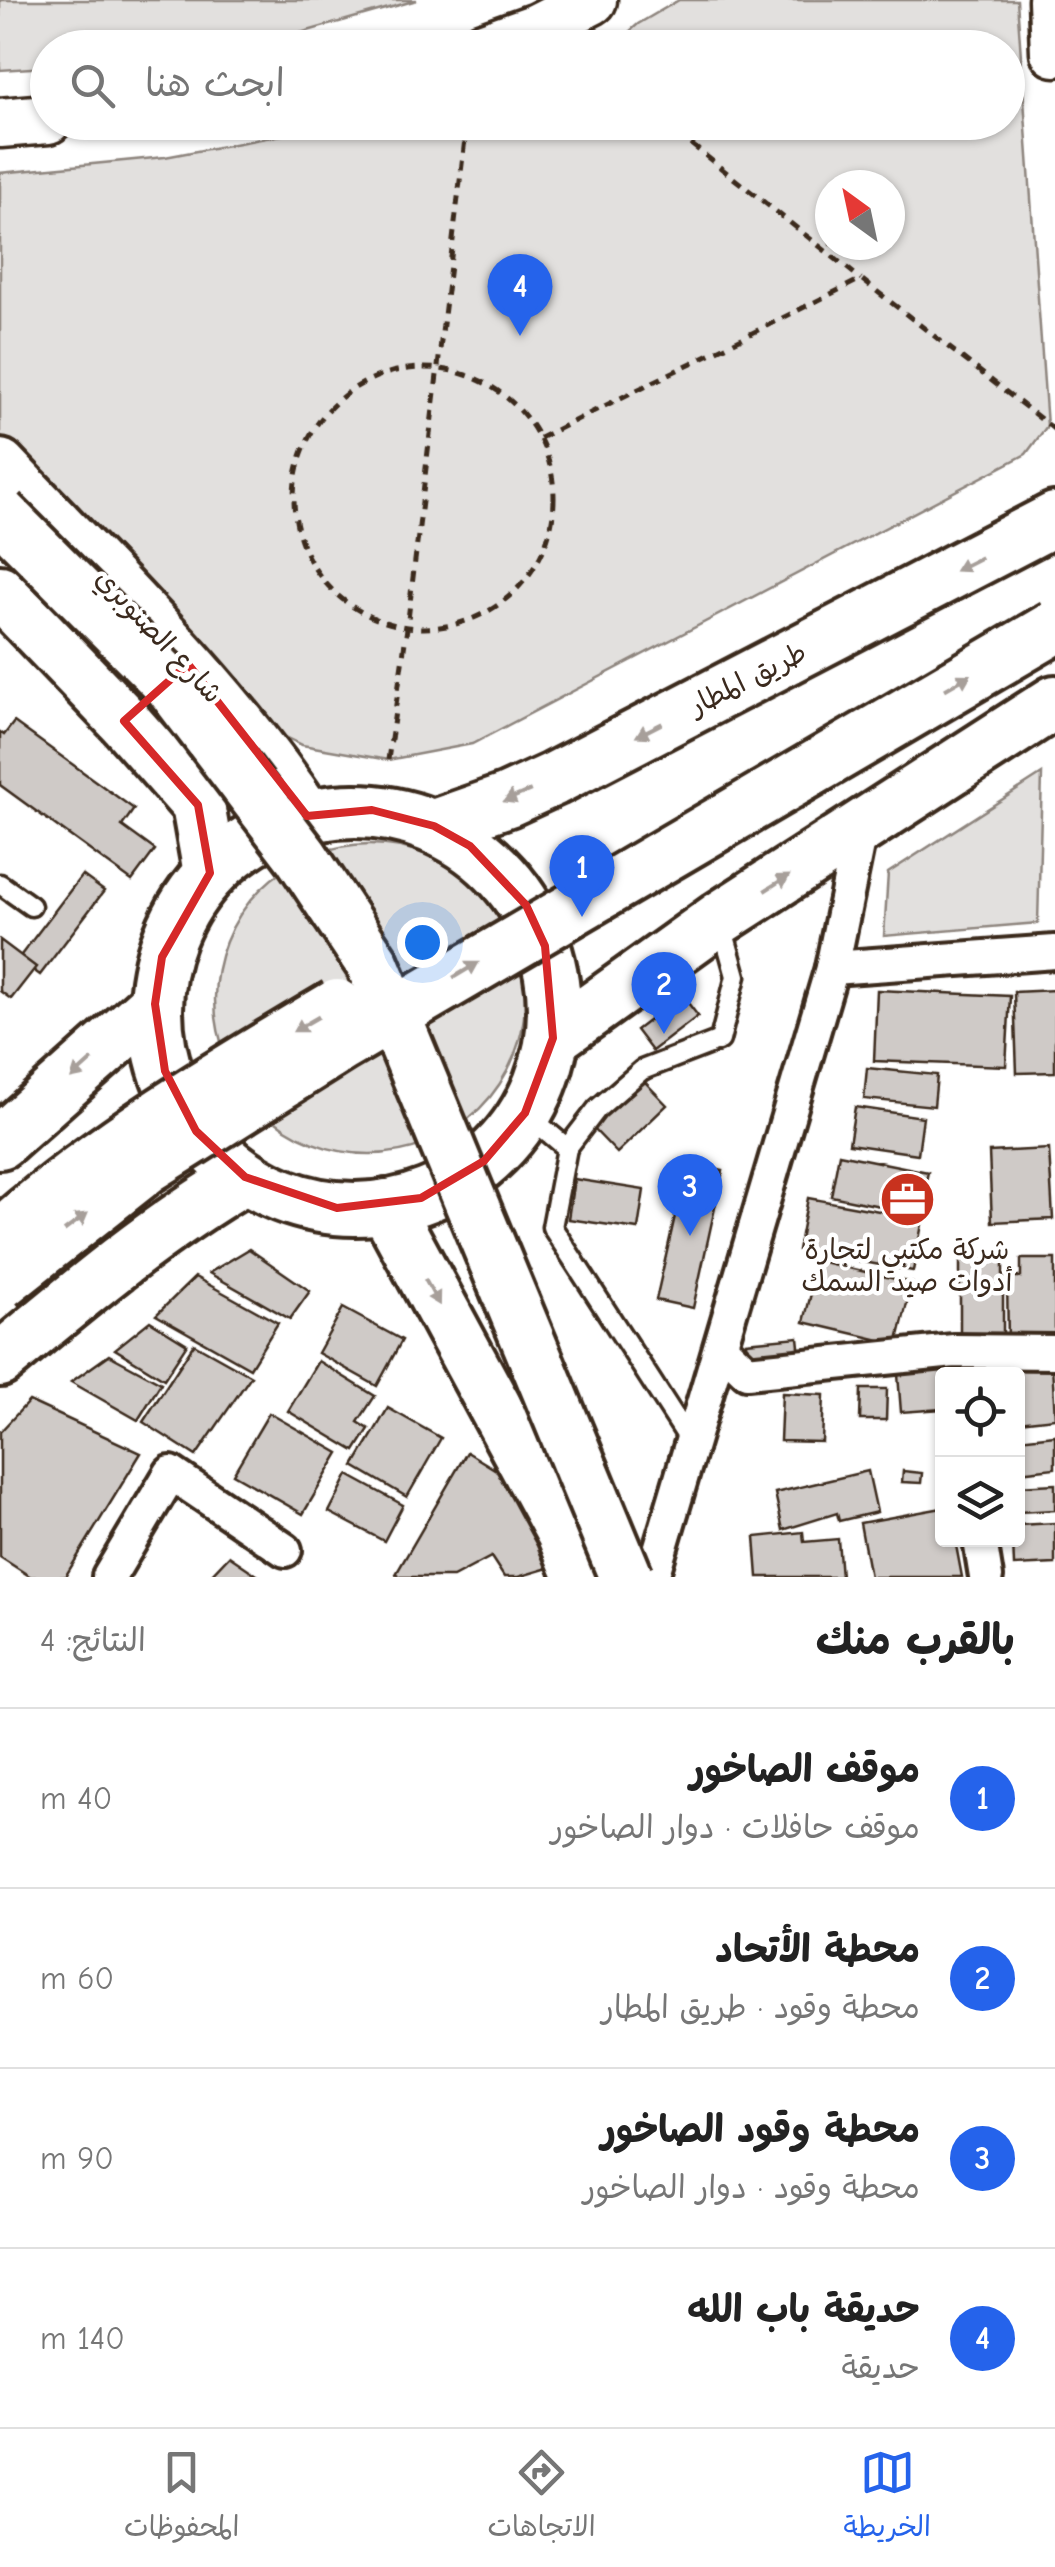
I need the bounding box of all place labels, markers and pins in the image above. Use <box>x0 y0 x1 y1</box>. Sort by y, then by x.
pin: 4 <box>488 254 552 336</box>
pin: 1 <box>550 834 614 917</box>
pin: 2 <box>632 952 696 1034</box>
pin: 3 <box>658 1154 722 1236</box>
office icon: شركة مكتبي لتجارة أدوات صيد السمك <box>877 1169 937 1229</box>
place label: شركة مكتبي لتجارة أدوات صيد السمك <box>802 1234 1013 1298</box>

